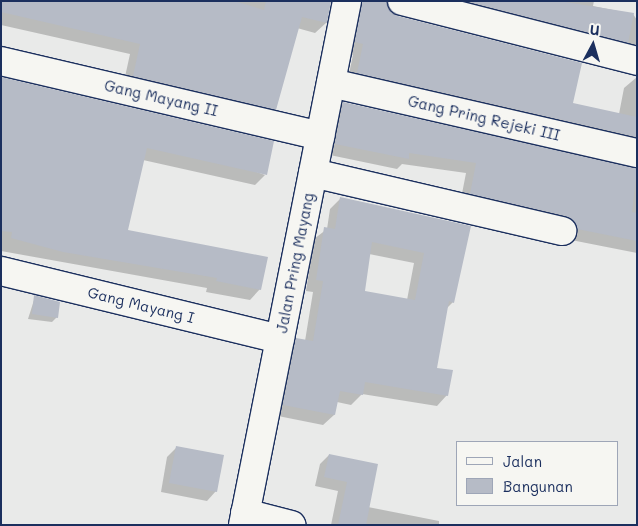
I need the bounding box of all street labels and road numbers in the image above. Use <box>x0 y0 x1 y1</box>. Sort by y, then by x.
street label: Gang Mayang II <box>103 76 219 120</box>
street label: Gang Pring Rejeki III <box>406 92 562 144</box>
street label: Jalan Pring Mayang <box>273 191 317 335</box>
street label: Gang Mayang I <box>86 283 196 327</box>

